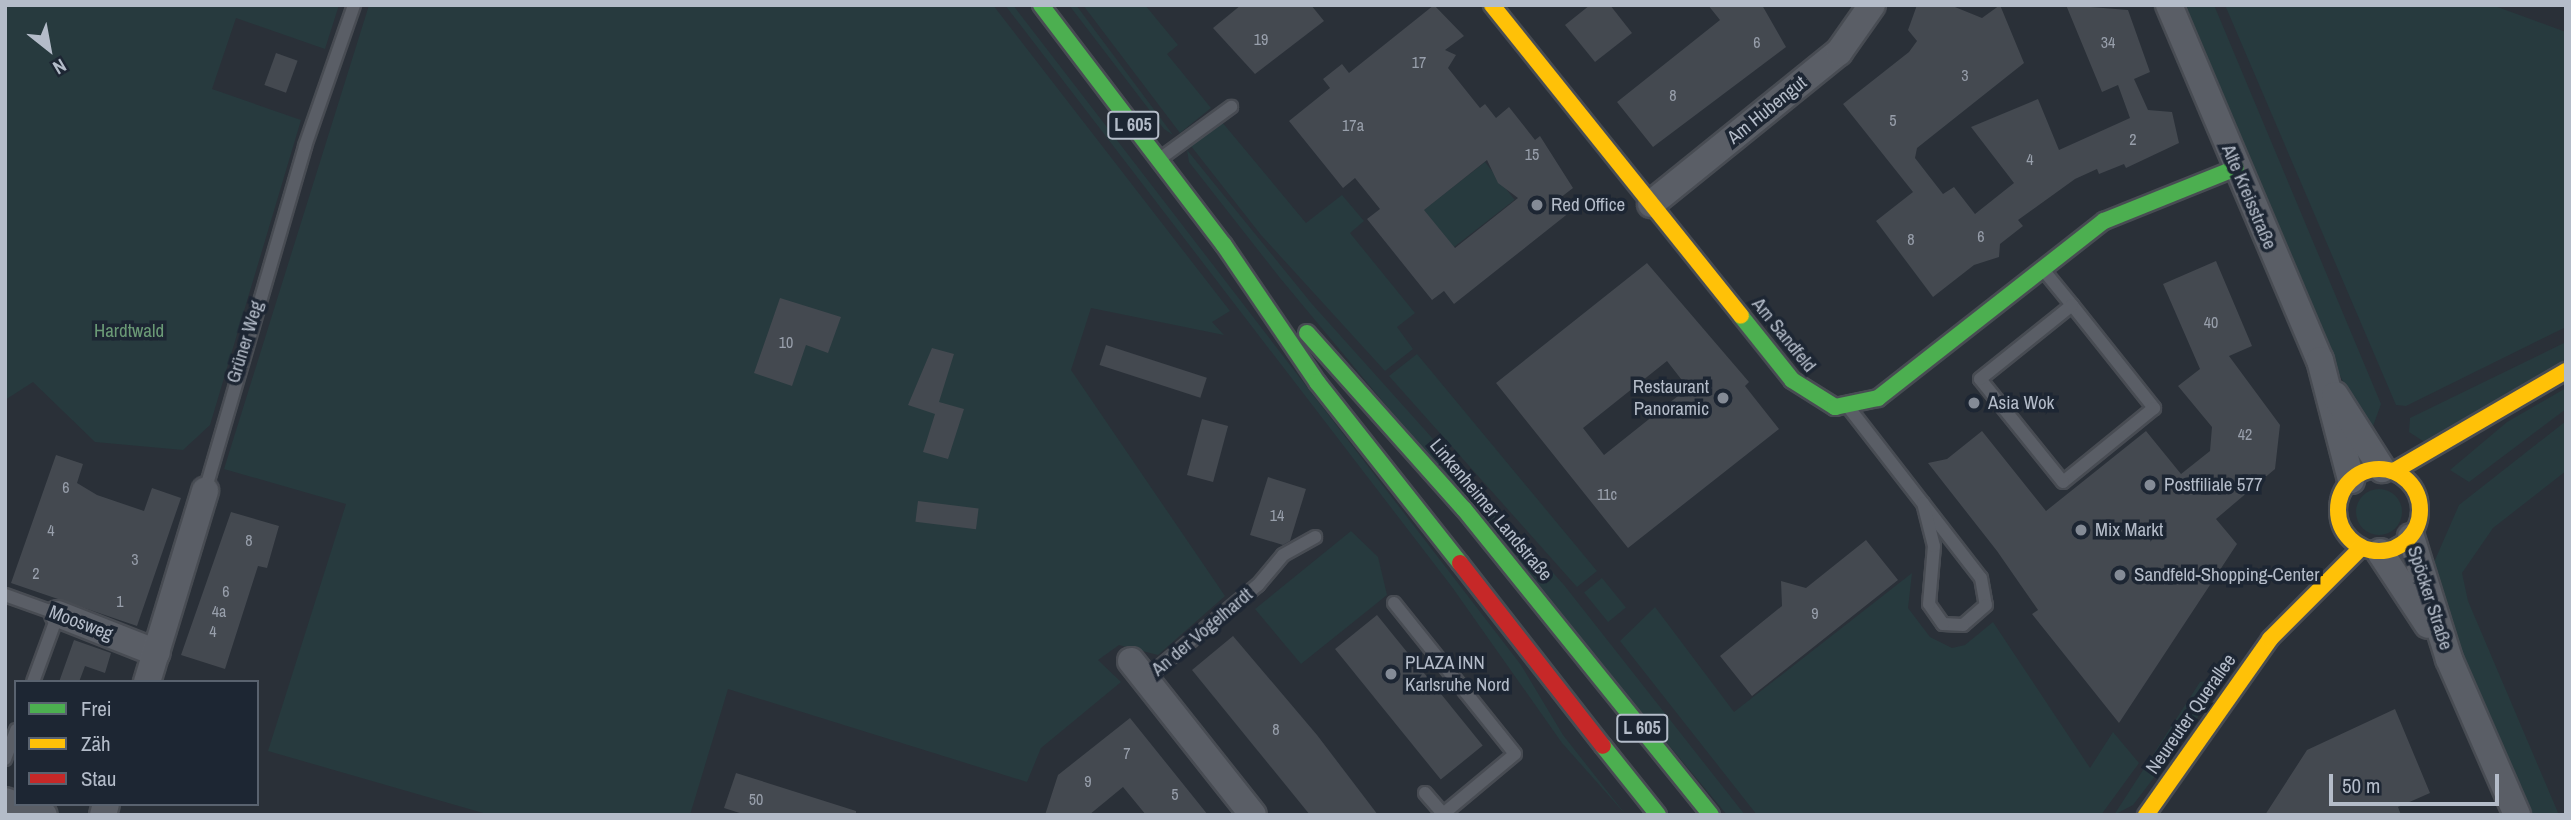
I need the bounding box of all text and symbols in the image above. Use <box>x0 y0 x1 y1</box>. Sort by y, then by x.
north arrow <box>14 14 84 84</box>
house number: 19 <box>1254 29 1268 49</box>
house number: 6 <box>1753 32 1761 52</box>
house number: 34 <box>2101 32 2115 52</box>
house number: 17 <box>1412 52 1426 72</box>
text: N <box>48 53 71 81</box>
house number: 3 <box>1961 65 1969 85</box>
street label: Am Hubengut <box>1723 71 1811 149</box>
house number: 8 <box>1669 85 1677 105</box>
road number: L 605 <box>1107 110 1159 140</box>
house number: 5 <box>1889 110 1897 130</box>
house number: 17a <box>1342 115 1364 135</box>
house number: 2 <box>2129 129 2137 149</box>
street label: Alte Kreisstraße <box>2217 141 2281 253</box>
house number: 15 <box>1525 144 1539 164</box>
house number: 4 <box>2026 149 2034 169</box>
place label: Red Office <box>1551 194 1625 216</box>
marker: Red Office <box>1529 197 1545 213</box>
house number: 6 <box>1977 226 1985 246</box>
house number: 8 <box>1907 229 1915 249</box>
street label: Am Sandfeld <box>1747 293 1821 377</box>
street label: Grüner Weg <box>222 298 268 386</box>
house number: 40 <box>2204 312 2218 332</box>
park label: Hardtwald <box>94 320 164 342</box>
house number: 10 <box>779 332 793 352</box>
place label: Restaurant Panoramic <box>1633 376 1709 420</box>
marker: Restaurant Panoramic <box>1715 390 1731 406</box>
place label: Asia Wok <box>1988 392 2054 414</box>
marker: Asia Wok <box>1966 395 1982 411</box>
house number: 42 <box>2238 424 2252 444</box>
street label: Linkenheimer Landstraße <box>1425 434 1557 586</box>
place label: Postfiliale 577 <box>2164 474 2263 496</box>
house number: 6 <box>62 477 70 497</box>
marker: Postfiliale 577 <box>2142 477 2158 493</box>
house number: 11c <box>1597 484 1617 504</box>
house number: 14 <box>1270 505 1284 525</box>
place label: Mix Markt <box>2095 519 2163 541</box>
house number: 4 <box>47 520 55 540</box>
marker: Mix Markt <box>2073 522 2089 538</box>
house number: 8 <box>245 530 253 550</box>
street label: Spöcker Straße <box>2402 543 2458 653</box>
house number: 3 <box>131 549 139 569</box>
house number: 2 <box>32 563 40 583</box>
place label: Sandfeld-Shopping-Center <box>2134 564 2319 586</box>
marker: Sandfeld-Shopping-Center <box>2112 567 2128 583</box>
house number: 6 <box>222 581 230 601</box>
street label: An der Vogelhardt <box>1147 583 1257 681</box>
house number: 1 <box>116 591 124 611</box>
street label: Moosweg <box>46 600 116 646</box>
house number: 4a <box>212 601 226 621</box>
house number: 9 <box>1811 603 1819 623</box>
house number: 4 <box>209 621 217 641</box>
street label: Neureuter Querallee <box>2141 650 2241 778</box>
place label: PLAZA INN Karlsruhe Nord <box>1405 652 1510 696</box>
marker: PLAZA INN Karlsruhe Nord <box>1383 666 1399 682</box>
legend <box>14 680 259 806</box>
text: Frei <box>81 694 112 723</box>
road number: L 605 <box>1616 714 1668 742</box>
house number: 8 <box>1272 719 1280 739</box>
text: Zäh <box>81 729 111 758</box>
house number: 7 <box>1123 743 1131 763</box>
scale bar <box>2333 760 2503 804</box>
text: Stau <box>81 764 116 793</box>
house number: 9 <box>1084 771 1092 791</box>
text: 50 m <box>2342 771 2380 800</box>
house number: 5 <box>1171 784 1179 804</box>
house number: 50 <box>749 789 763 809</box>

